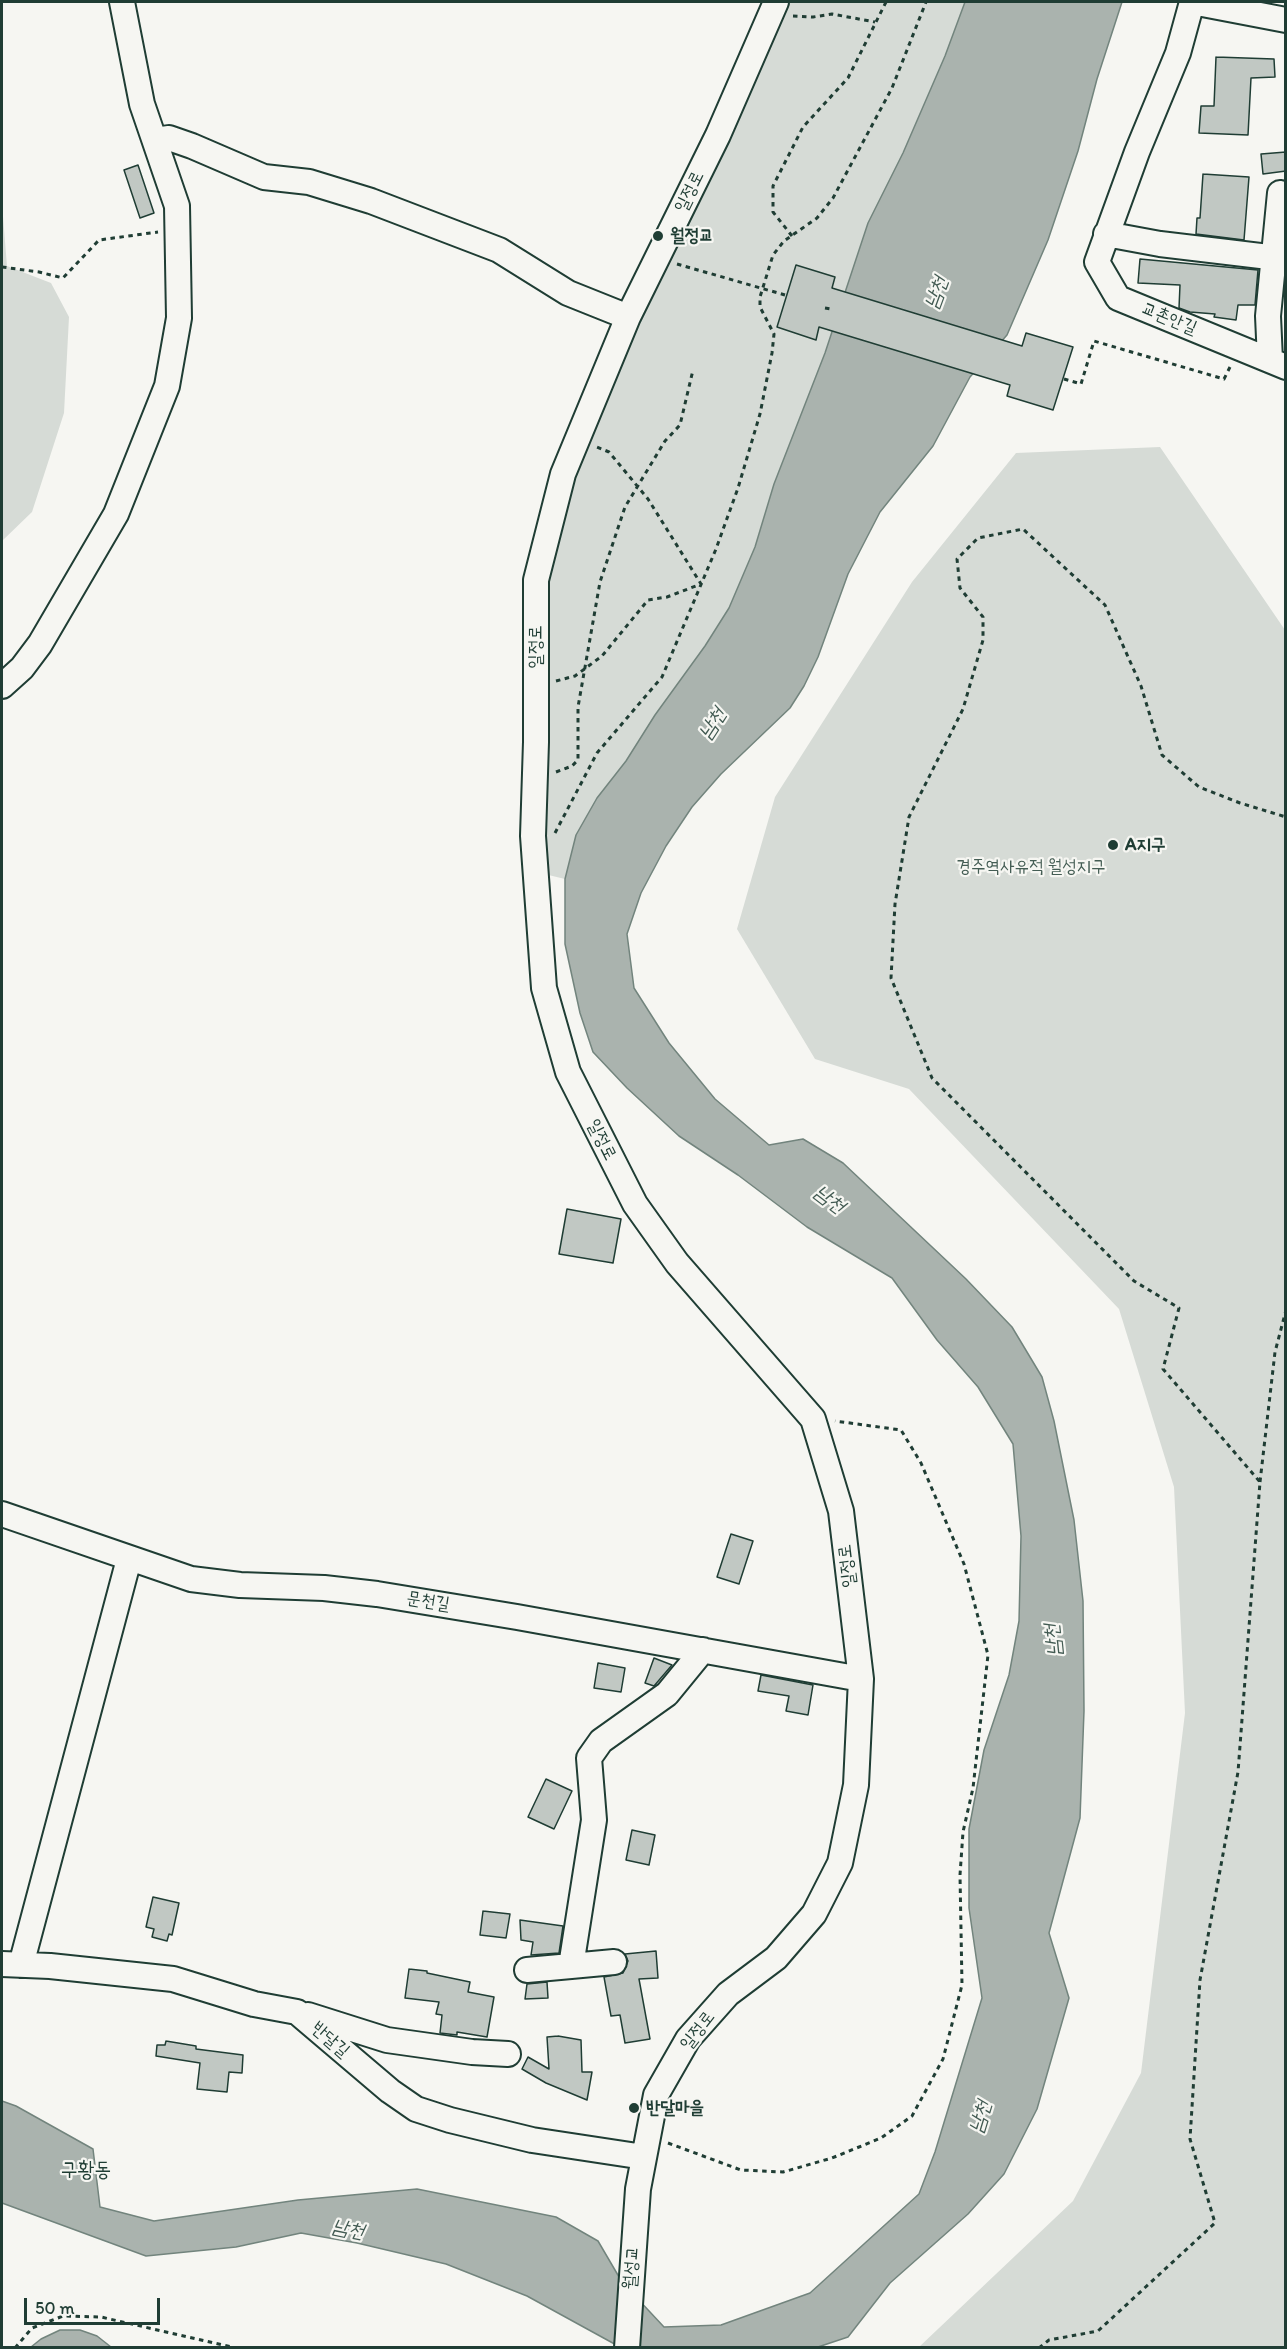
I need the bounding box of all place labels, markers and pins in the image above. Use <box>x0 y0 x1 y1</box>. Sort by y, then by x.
place label: 월정교 <box>670 225 713 247</box>
marker: 월정교 <box>651 229 665 243</box>
place label: A지구 <box>1125 834 1165 856</box>
marker: A지구 <box>1106 838 1120 852</box>
place label: 반달마을 <box>646 2097 704 2119</box>
marker: 반달마을 <box>627 2101 641 2115</box>

